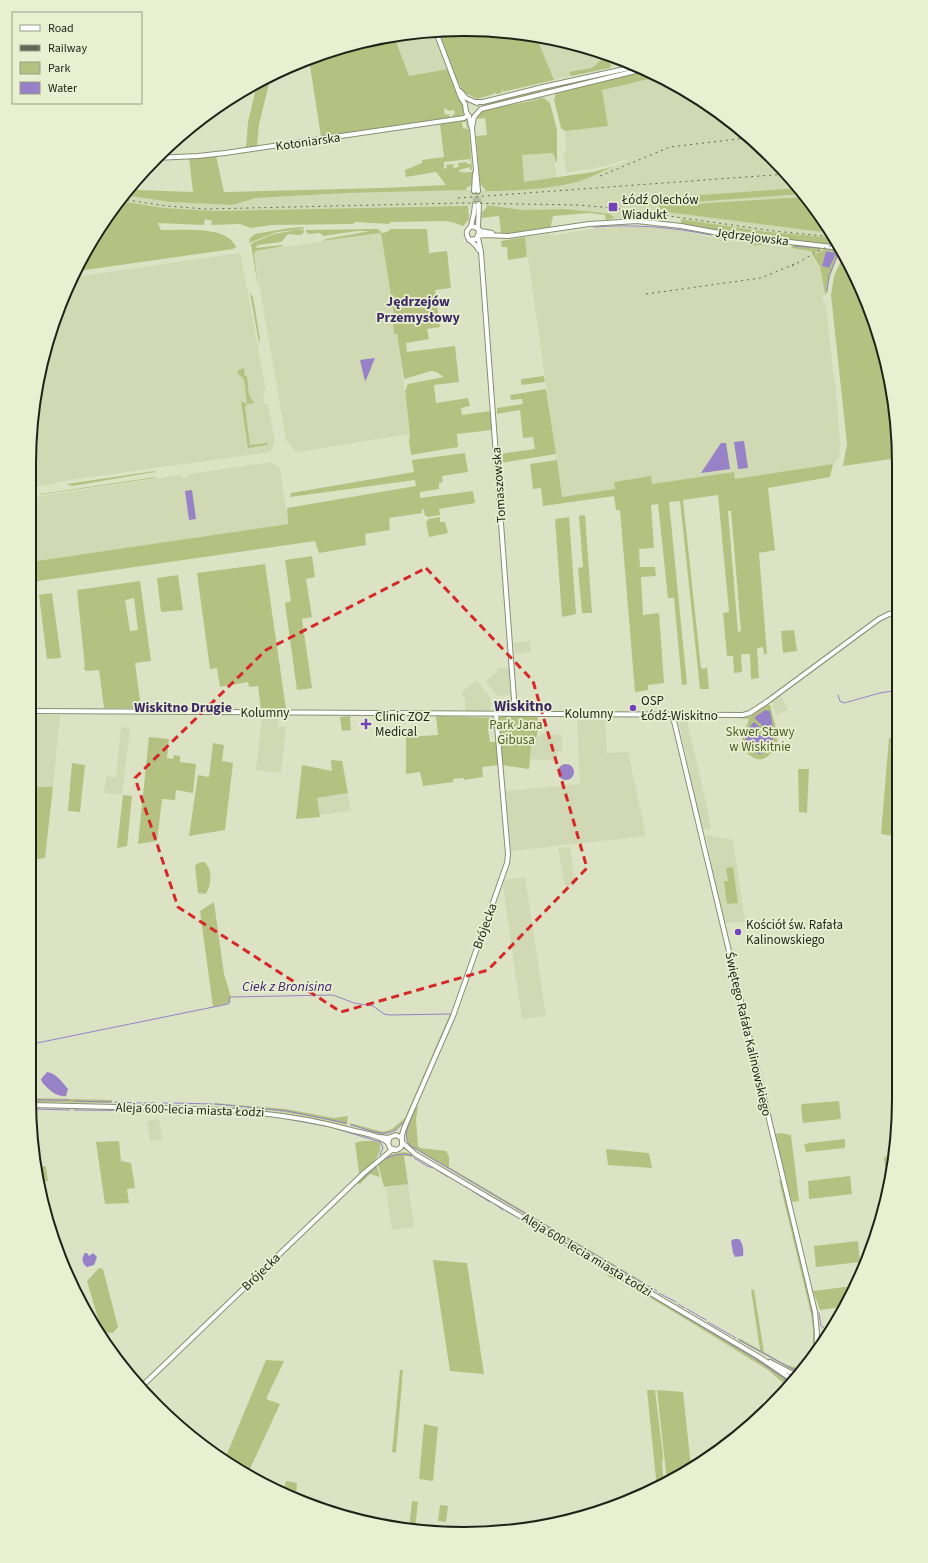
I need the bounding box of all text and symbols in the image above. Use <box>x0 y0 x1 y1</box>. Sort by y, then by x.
legend <box>12 12 142 104</box>
text: Road <box>48 20 74 37</box>
text: Railway <box>48 40 87 57</box>
text: Park <box>48 60 70 77</box>
text: Water <box>48 80 78 97</box>
street label: Kotoniarska <box>274 129 342 155</box>
place label: Łódź Olechów Wiadukt <box>621 191 699 224</box>
marker: Łódź Olechów Wiadukt <box>607 201 619 213</box>
street label: Jędrzejowska <box>714 224 790 250</box>
district label: Jędrzejów Przemysłowy <box>376 292 461 328</box>
street label: Tomaszowska <box>487 446 511 524</box>
place label: OSP Łódź-Wiskitno <box>640 692 718 725</box>
district label: Wiskitno <box>494 696 552 717</box>
district label: Wiskitno Drugie <box>134 698 232 718</box>
marker: OSP Łódź-Wiskitno <box>628 703 638 713</box>
street label: Kolumny <box>241 704 289 722</box>
street label: Kolumny <box>565 705 613 723</box>
place label: Clinic ZOZ Medical <box>375 708 430 741</box>
park label: Park Jana Gibusa <box>489 716 543 749</box>
marker: Clinic ZOZ Medical <box>360 718 372 730</box>
park label: Skwer Stawy w Wiskitnie <box>726 723 794 756</box>
street label: Brójecka <box>468 901 502 951</box>
place label: Kościół św. Rafała Kalinowskiego <box>746 916 843 949</box>
marker: Kościół św. Rafała Kalinowskiego <box>733 927 743 937</box>
street label: Świętego Rafała Kalinowskiego <box>720 950 776 1118</box>
water label: Ciek z Bronisina <box>242 977 333 997</box>
street label: Aleja 600-lecia miasta Łodzi <box>115 1098 265 1122</box>
street label: Aleja 600-lecia miasta Łodzi <box>519 1209 655 1301</box>
street label: Brójecka <box>238 1249 284 1295</box>

